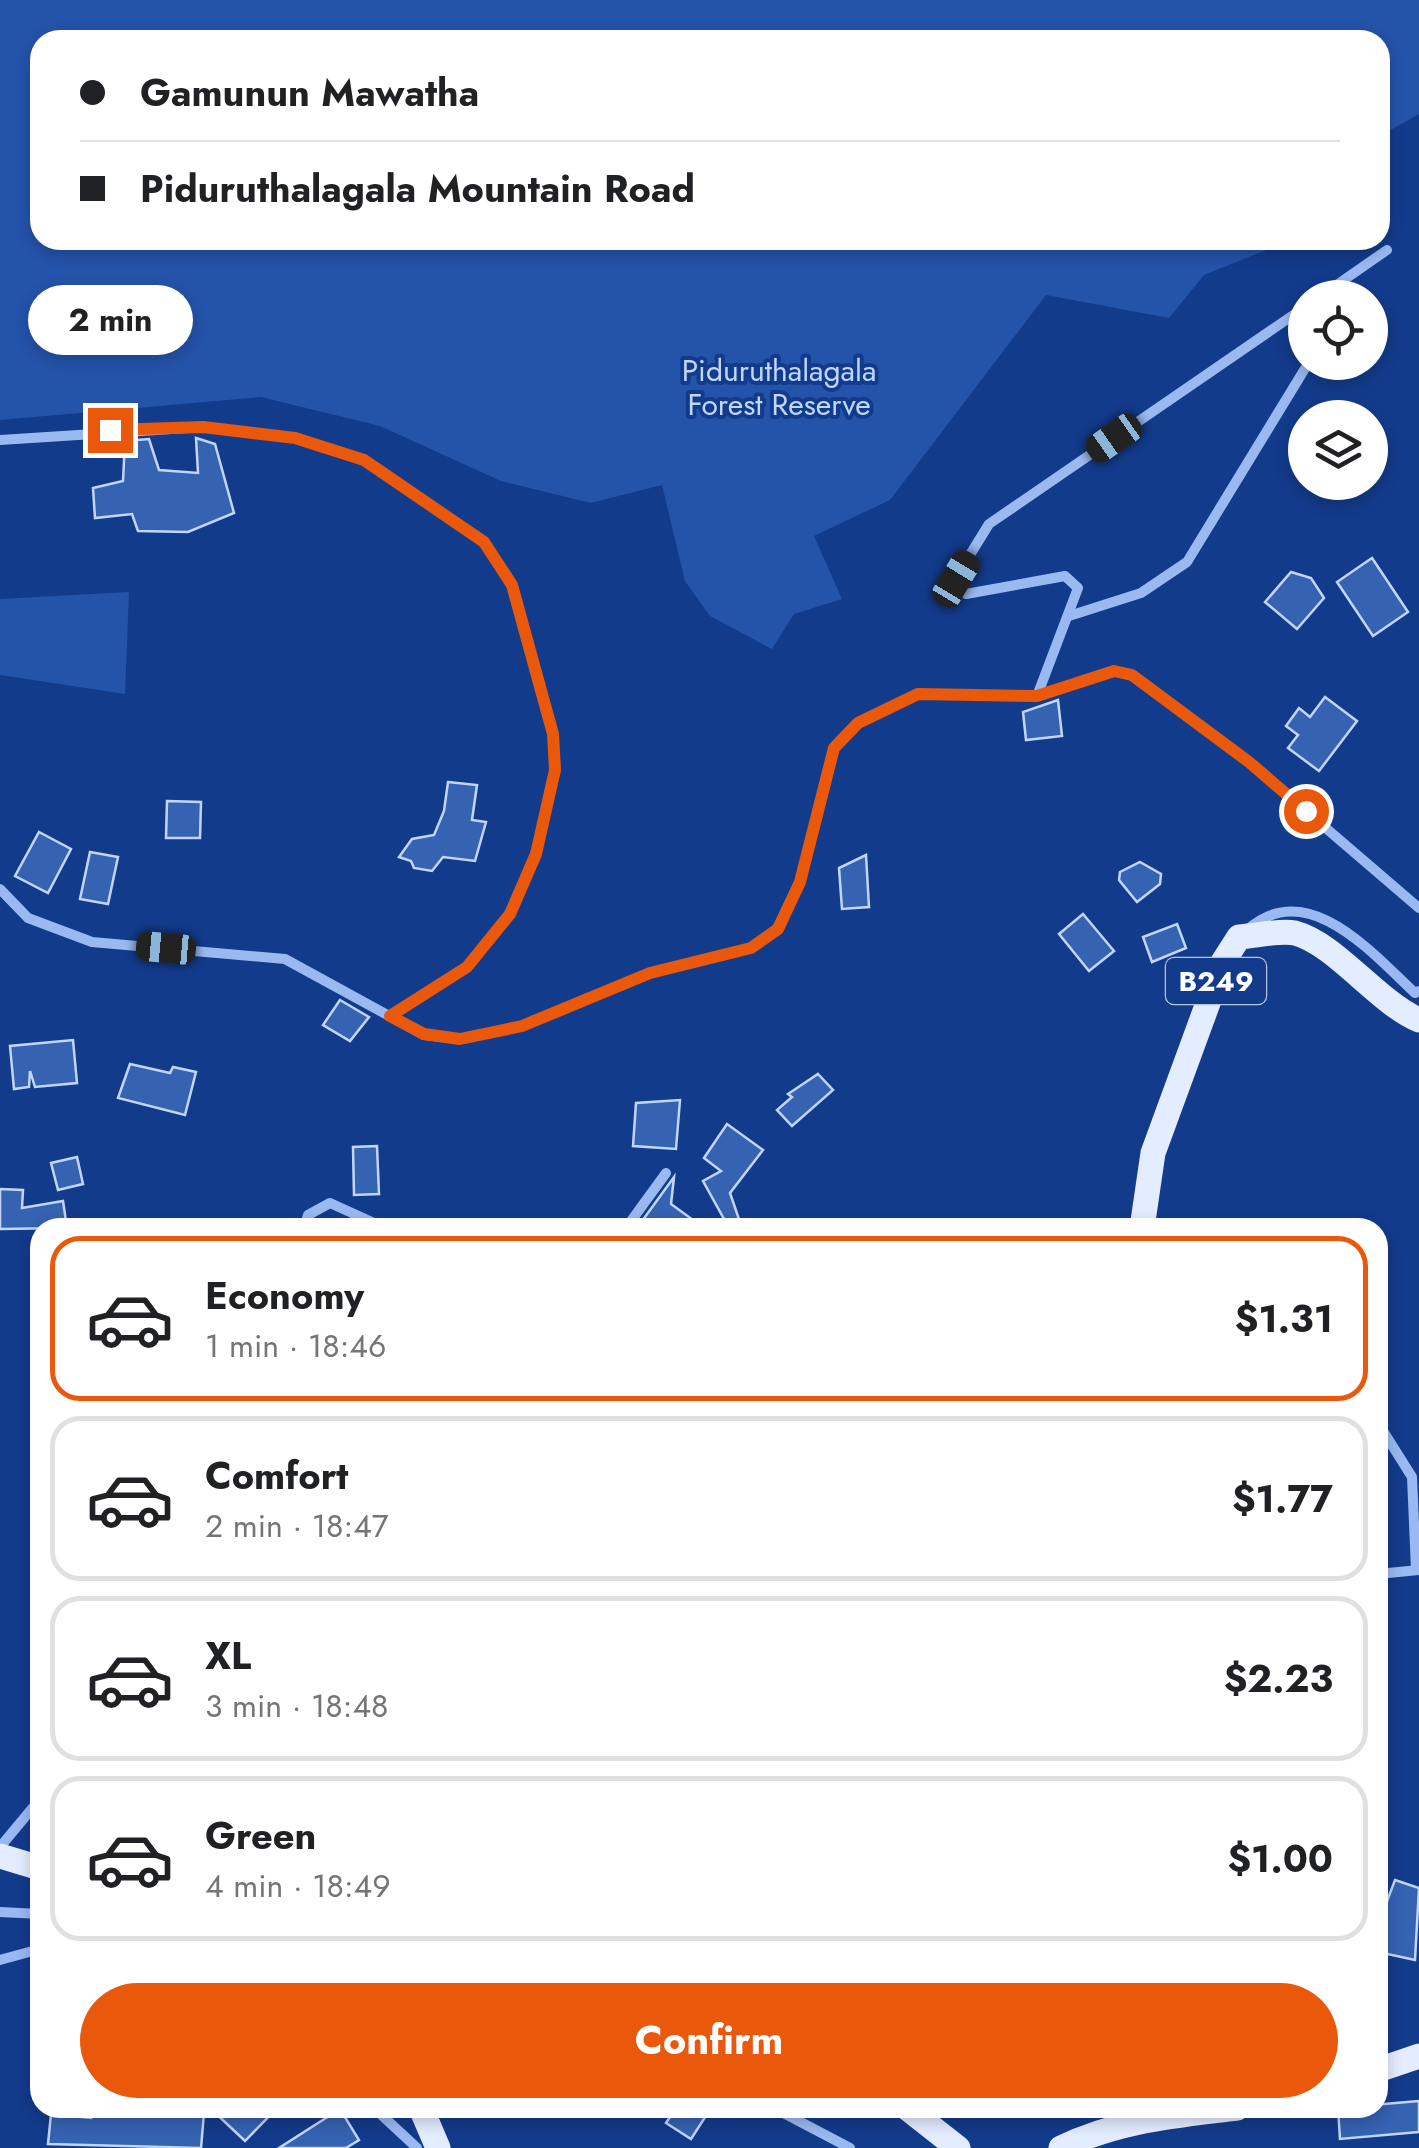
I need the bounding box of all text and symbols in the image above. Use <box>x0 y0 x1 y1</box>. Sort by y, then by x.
text: Gamunun Mawatha <box>140 65 479 120</box>
text: Piduruthalagala Mountain Road <box>140 161 695 216</box>
map controls <box>1288 280 1388 500</box>
button: locate <box>1288 280 1388 380</box>
callout: 2 min <box>28 285 192 355</box>
text: 2 min <box>68 297 153 343</box>
park label: Piduruthalagala Forest Reserve <box>682 349 876 426</box>
button: layers <box>1288 400 1388 500</box>
route end <box>88 408 133 453</box>
car <box>1081 409 1147 467</box>
car <box>928 546 984 612</box>
route start <box>1284 789 1329 834</box>
car <box>135 930 197 966</box>
road number: B249 <box>1166 958 1266 1004</box>
text: Economy <box>205 1268 364 1323</box>
icon: car <box>85 1274 175 1364</box>
text: $1.31 <box>1235 1291 1333 1346</box>
text: 1 min · 18:46 <box>205 1323 386 1369</box>
text: Comfort <box>205 1448 348 1503</box>
icon: car <box>85 1454 175 1544</box>
text: $1.77 <box>1232 1471 1333 1526</box>
text: 2 min · 18:47 <box>205 1503 389 1549</box>
text: XL <box>205 1628 251 1683</box>
icon: car <box>85 1634 175 1724</box>
text: $2.23 <box>1224 1651 1333 1706</box>
text: 3 min · 18:48 <box>205 1683 389 1729</box>
text: Green <box>205 1808 316 1863</box>
icon: car <box>85 1814 175 1904</box>
text: $1.00 <box>1227 1831 1333 1886</box>
text: 4 min · 18:49 <box>205 1863 391 1909</box>
button: Confirm <box>80 1983 1338 2098</box>

